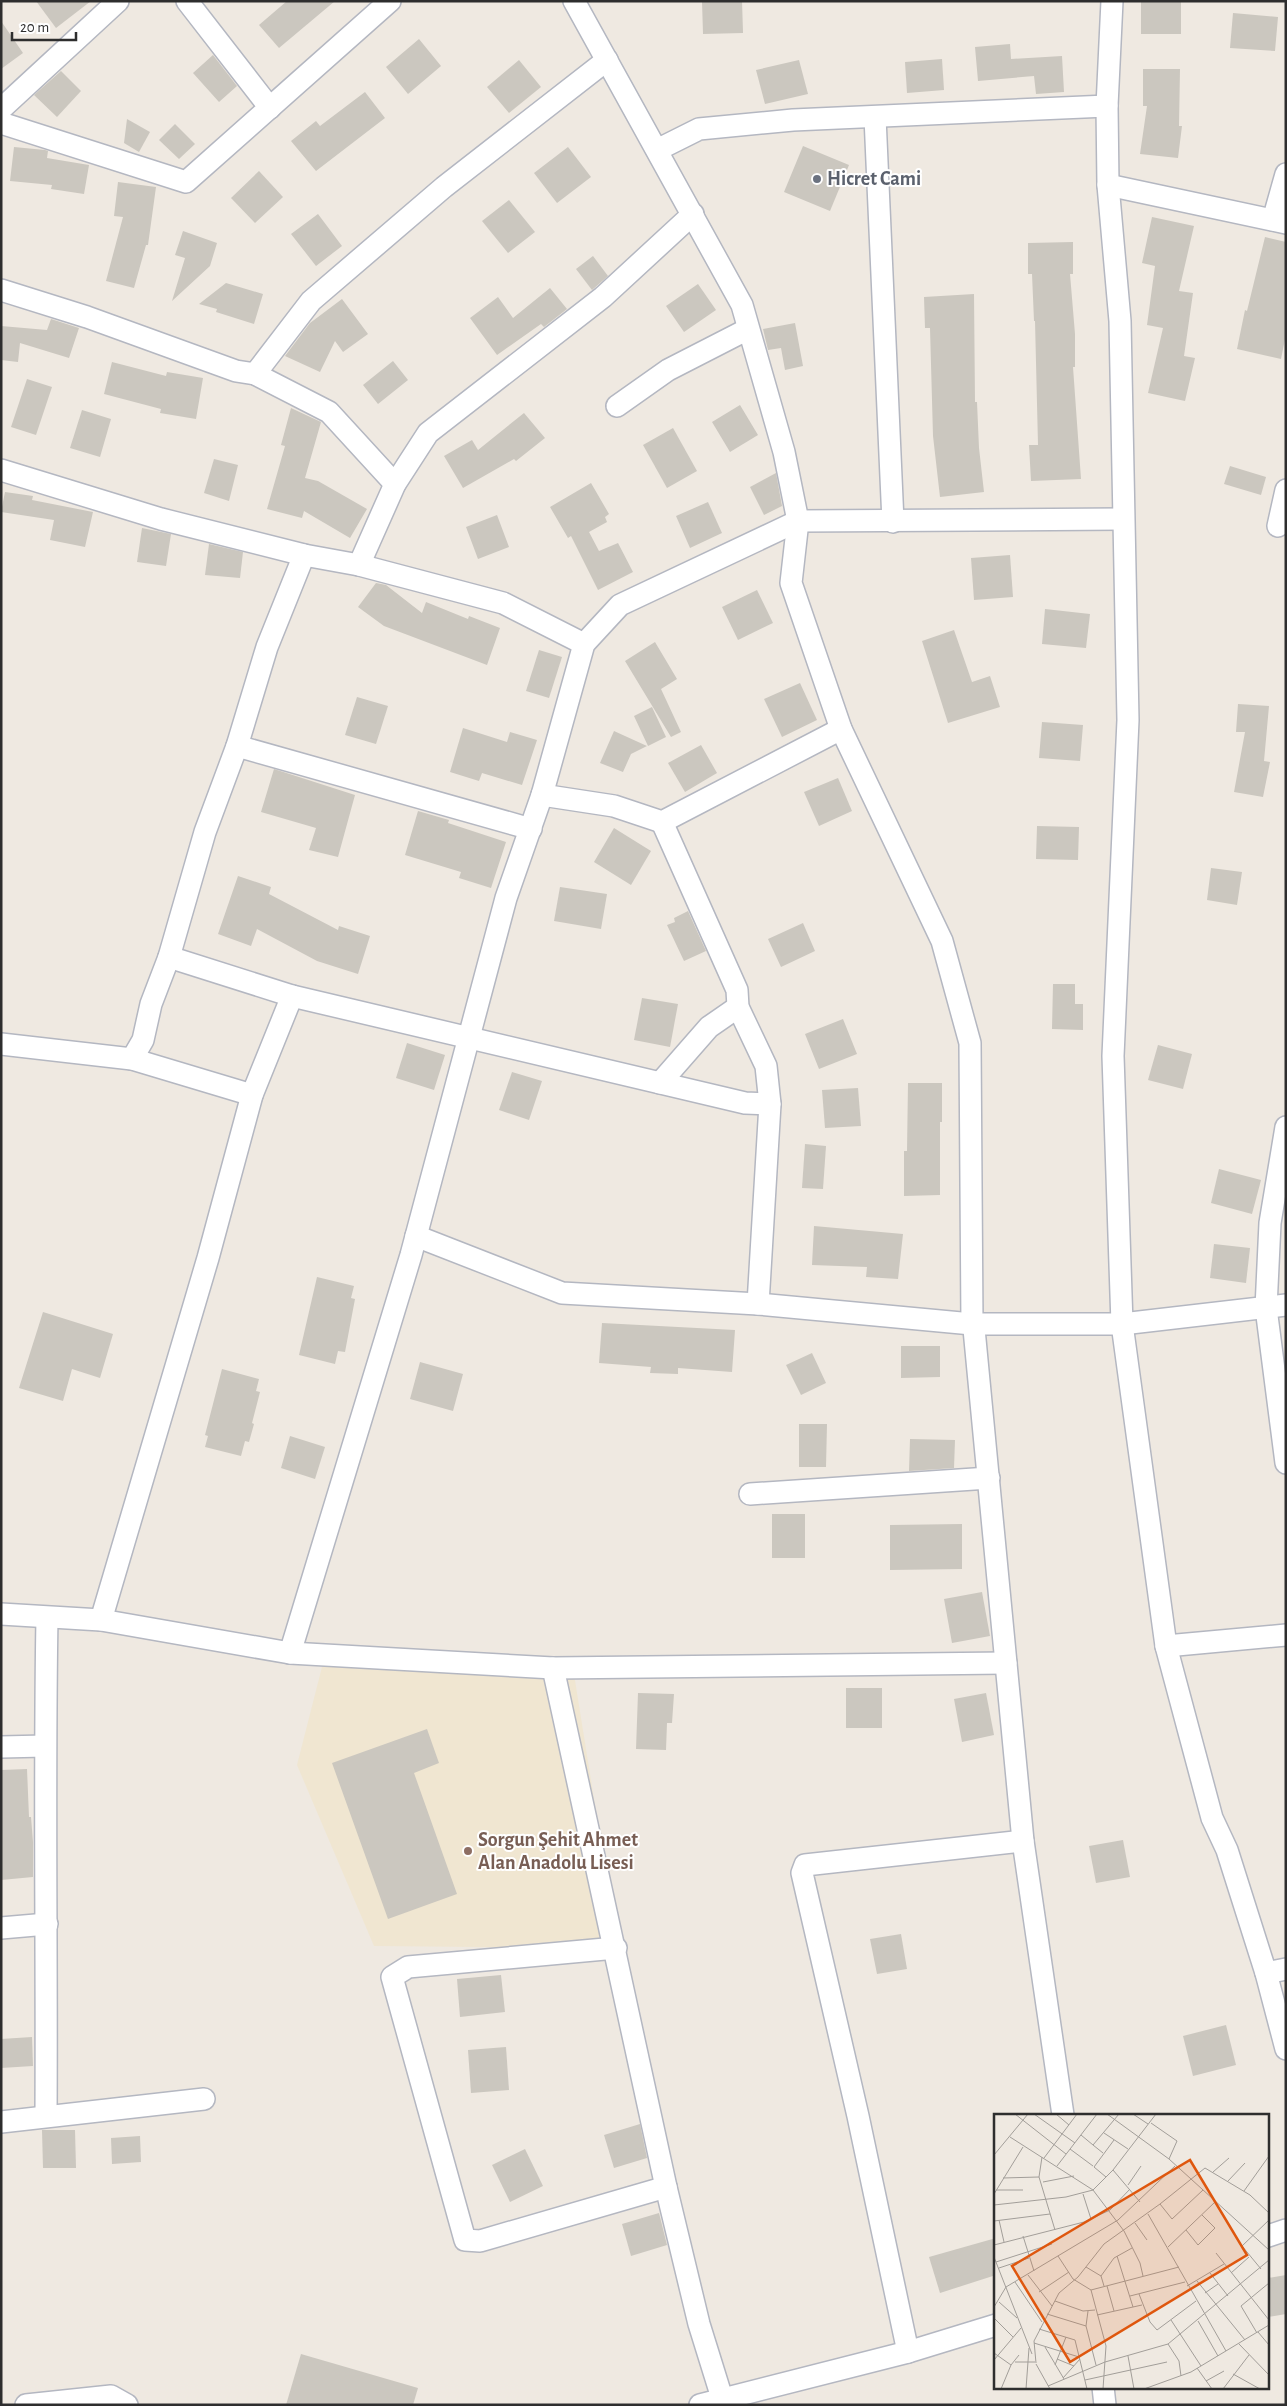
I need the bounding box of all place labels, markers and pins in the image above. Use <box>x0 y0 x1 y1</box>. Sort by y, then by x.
place label: Hicret Cami <box>827 169 921 189</box>
marker: Hicret Cami <box>811 173 823 185</box>
place label: Sorgun Şehit Ahmet Alan Anadolu Lisesi <box>478 1830 638 1873</box>
marker: Sorgun Şehit Ahmet Alan Anadolu Lisesi <box>462 1845 474 1857</box>

